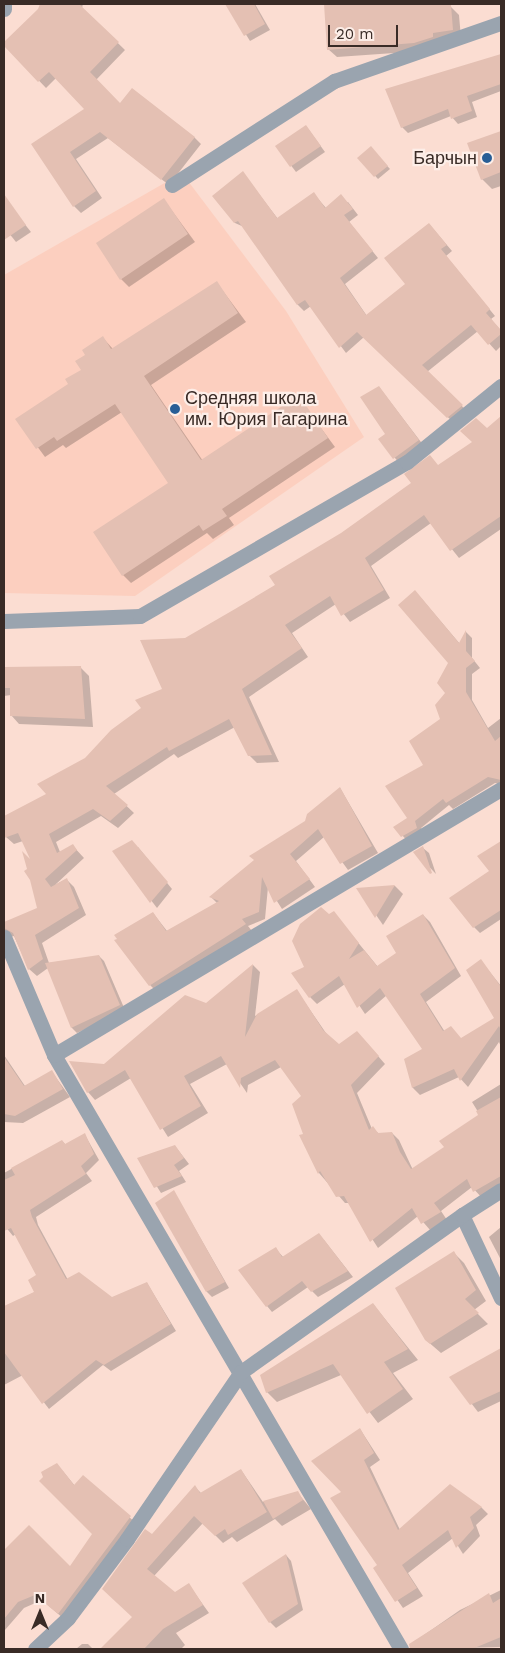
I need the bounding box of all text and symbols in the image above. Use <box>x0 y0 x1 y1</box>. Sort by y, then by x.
scale bar <box>330 15 400 47</box>
text: 20 m <box>336 25 374 43</box>
place label: Барчын <box>413 147 477 169</box>
marker: Барчын <box>481 152 493 164</box>
place label: Средняя школа им. Юрия Гагарина <box>185 388 347 430</box>
marker: Средняя школа им. Юрия Гагарина <box>169 403 181 415</box>
north arrow <box>15 1588 65 1638</box>
text: N <box>35 1590 45 1606</box>

